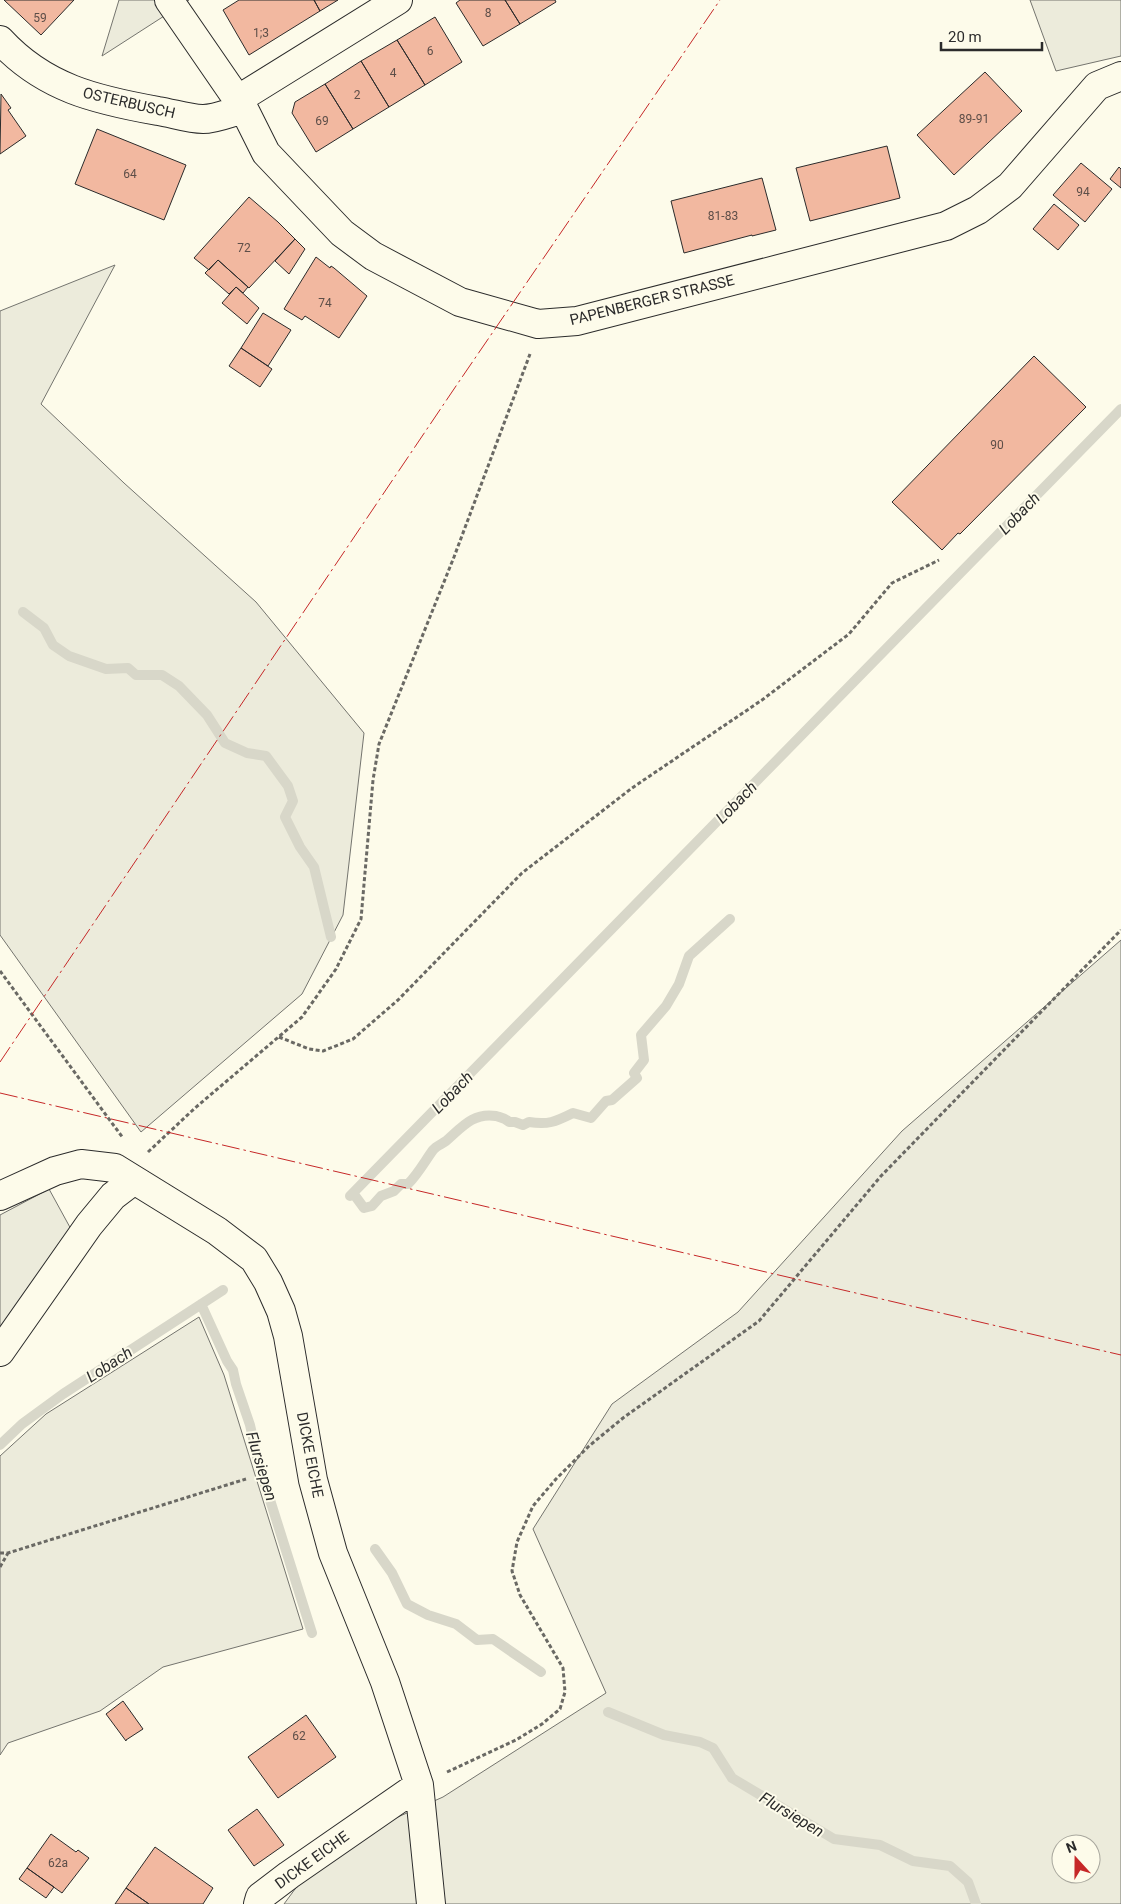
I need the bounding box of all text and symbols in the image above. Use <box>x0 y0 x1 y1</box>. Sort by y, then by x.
house number: 8 <box>485 6 492 20</box>
house number: 59 <box>33 11 47 25</box>
scale bar <box>941 20 1042 52</box>
house number: 1;3 <box>253 26 269 40</box>
text: 20 m <box>948 28 982 46</box>
house number: 6 <box>427 44 434 58</box>
house number: 4 <box>390 66 397 80</box>
street label: OSTERBUSCH <box>81 84 177 122</box>
house number: 2 <box>354 88 361 102</box>
house number: 89-91 <box>959 112 989 126</box>
house number: 69 <box>315 114 329 128</box>
house number: 64 <box>123 167 137 181</box>
house number: 94 <box>1076 185 1090 199</box>
house number: 81-83 <box>708 209 738 223</box>
house number: 72 <box>237 241 251 255</box>
street label: PAPENBERGER STRASSE <box>568 271 737 329</box>
house number: 74 <box>318 296 332 310</box>
house number: 90 <box>990 438 1004 452</box>
water label: Lobach <box>995 488 1044 538</box>
water label: Lobach <box>712 777 761 827</box>
water label: Lobach <box>428 1067 477 1117</box>
water label: Lobach <box>83 1343 136 1386</box>
street label: DICKE EICHE <box>293 1411 327 1500</box>
water label: Flursiepen <box>242 1429 281 1503</box>
house number: 62 <box>292 1729 306 1743</box>
water label: Flursiepen <box>756 1788 827 1841</box>
street label: DICKE EICHE <box>272 1827 353 1893</box>
north arrow <box>1051 1834 1101 1884</box>
text: N <box>1064 1838 1079 1856</box>
house number: 62a <box>48 1856 68 1870</box>

